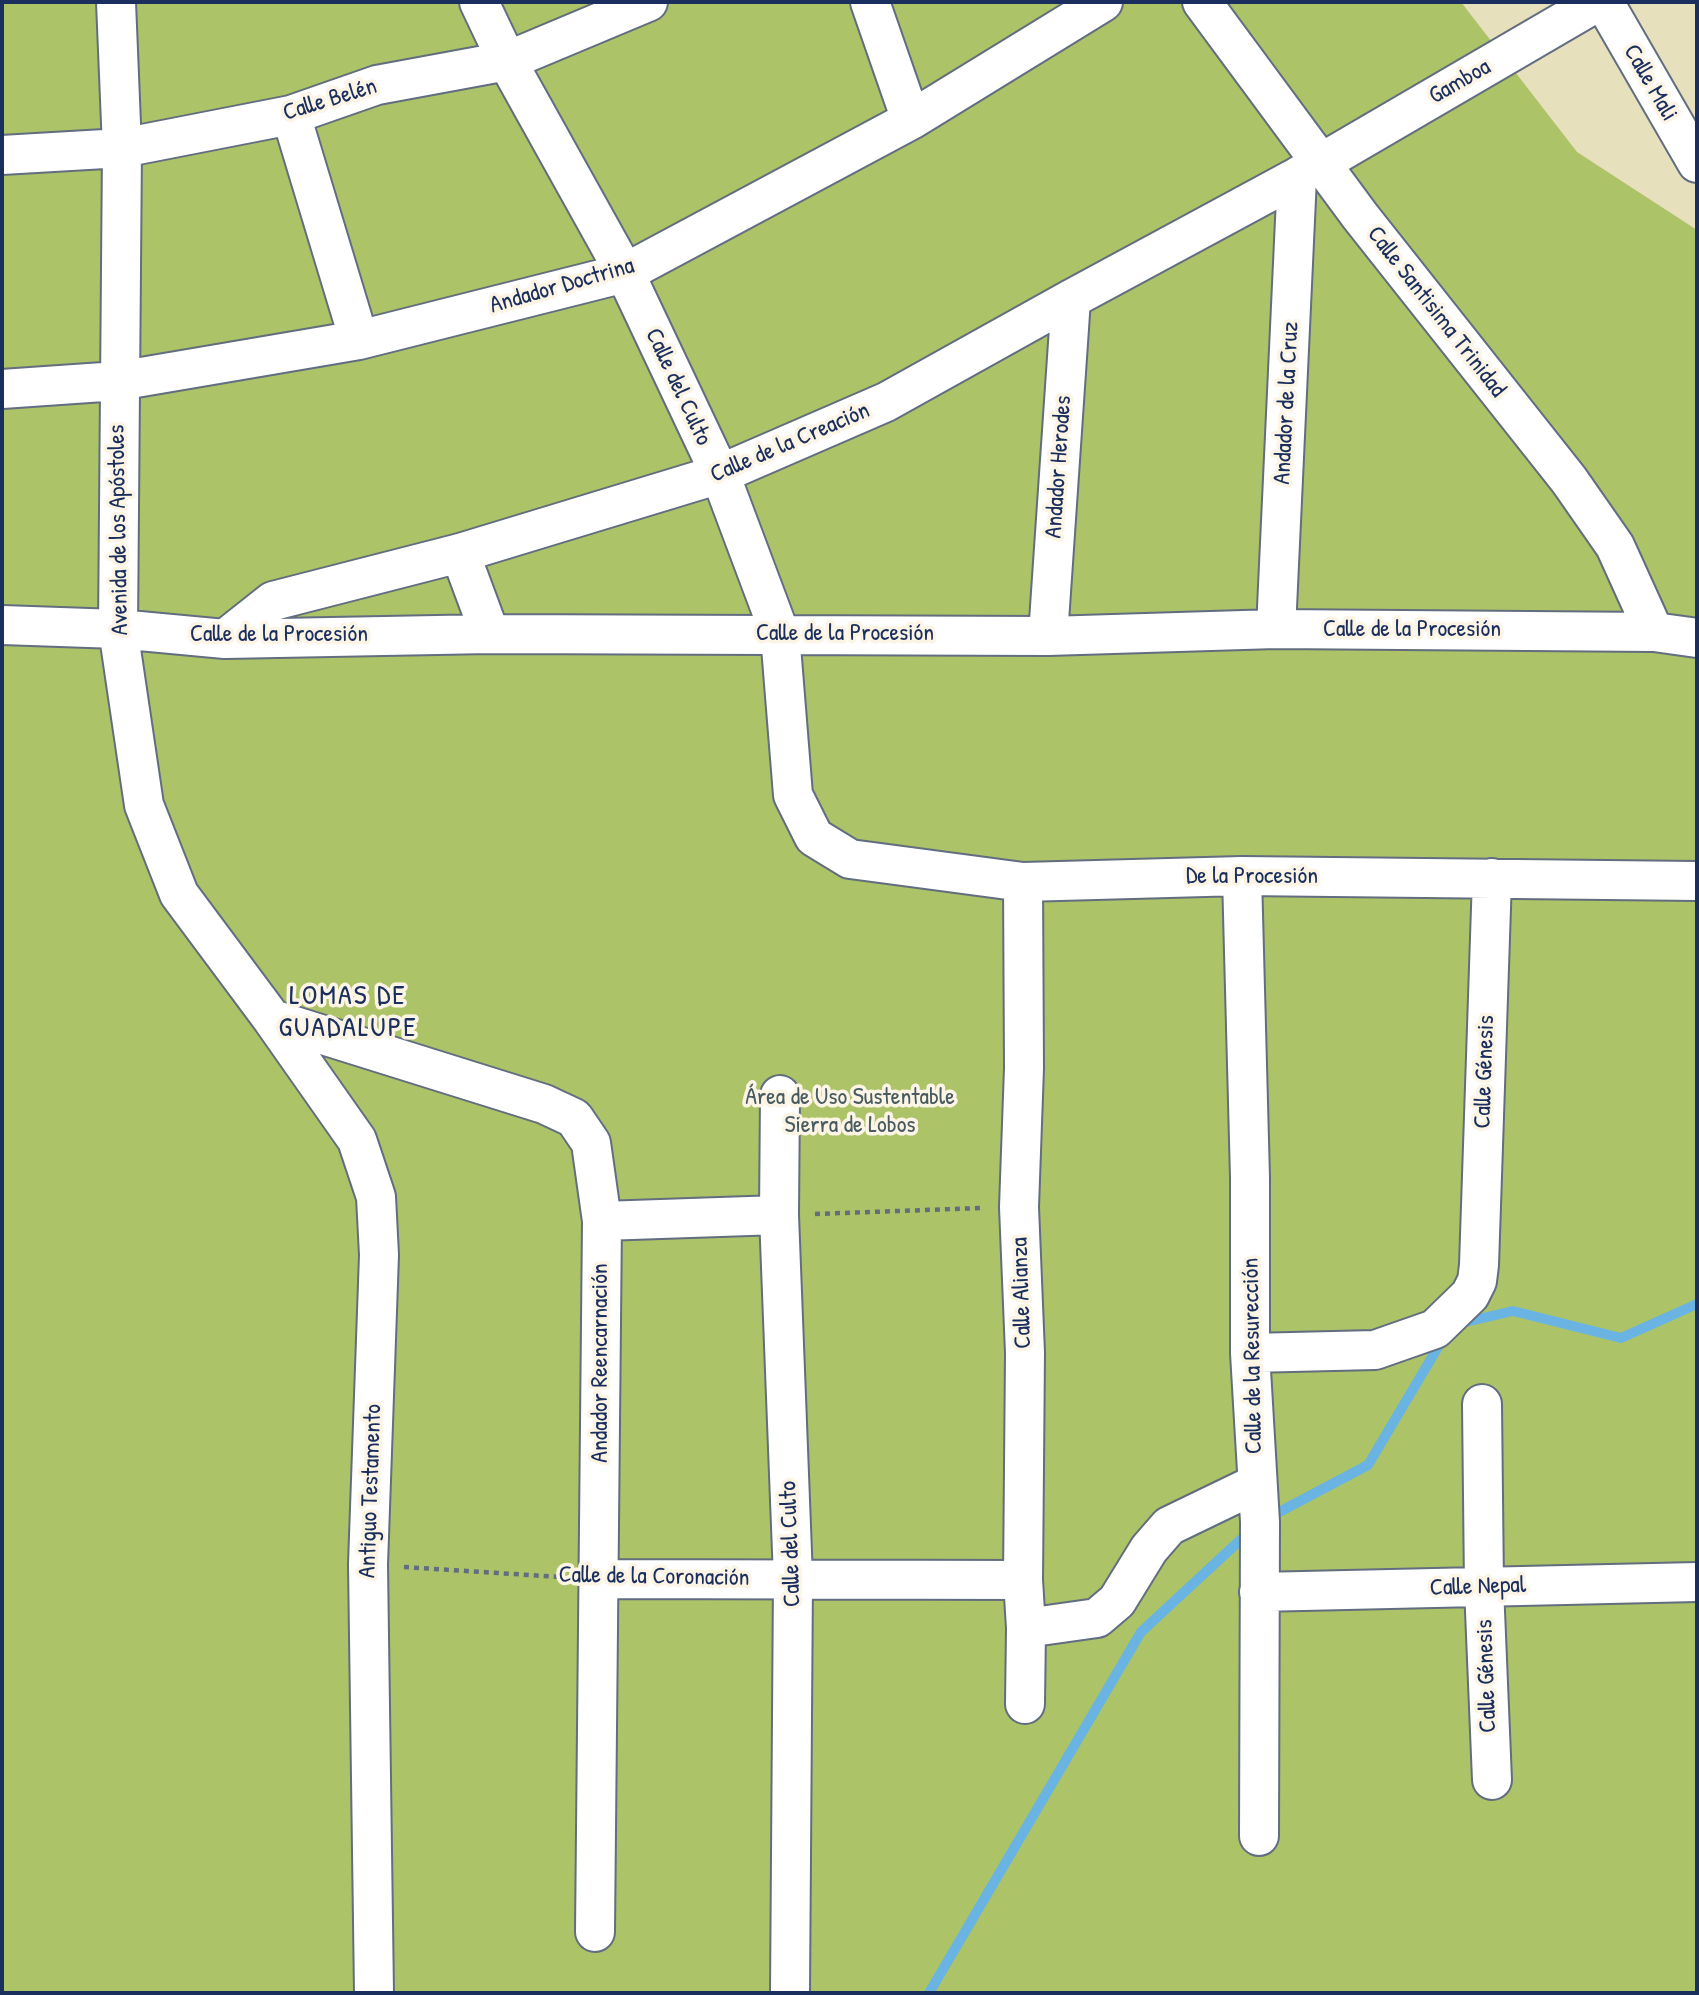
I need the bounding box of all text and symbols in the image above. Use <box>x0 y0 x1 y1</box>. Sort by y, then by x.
street label: Calle Mali <box>1617 40 1683 126</box>
street label: Gamboa <box>1424 53 1496 111</box>
street label: Calle Belén <box>280 72 380 128</box>
street label: Calle Santisima Trinidad <box>1360 221 1512 403</box>
street label: Andador Doctrina <box>487 252 637 320</box>
street label: Andador de la Cruz <box>1268 321 1306 485</box>
street label: Calle del Culto <box>638 324 718 450</box>
street label: Andador Herodes <box>1040 395 1078 539</box>
street label: Calle de la Creación <box>706 396 874 490</box>
street label: Avenida de los Apóstoles <box>103 424 135 636</box>
street label: Calle de la Procesión <box>1323 616 1501 644</box>
street label: Calle de la Procesión <box>756 620 934 648</box>
street label: Calle de la Procesión <box>190 621 368 649</box>
street label: De la Procesión <box>1186 863 1318 891</box>
district label: LOMAS DE GUADALUPE <box>280 980 416 1046</box>
street label: Calle Génesis <box>1469 1015 1501 1129</box>
park label: Área de Uso Sustentable Sierra de Lobos <box>745 1084 955 1140</box>
street label: Calle Alianza <box>1006 1237 1038 1349</box>
street label: Calle de la Resurección <box>1237 1258 1269 1454</box>
street label: Andador Reencarnación <box>587 1263 615 1463</box>
street label: Antiguo Testamento <box>354 1404 388 1578</box>
street label: Calle del Culto <box>774 1481 808 1607</box>
street label: Calle de la Coronación <box>558 1561 750 1593</box>
street label: Calle Nepal <box>1429 1571 1527 1603</box>
street label: Calle Génesis <box>1471 1619 1503 1733</box>

